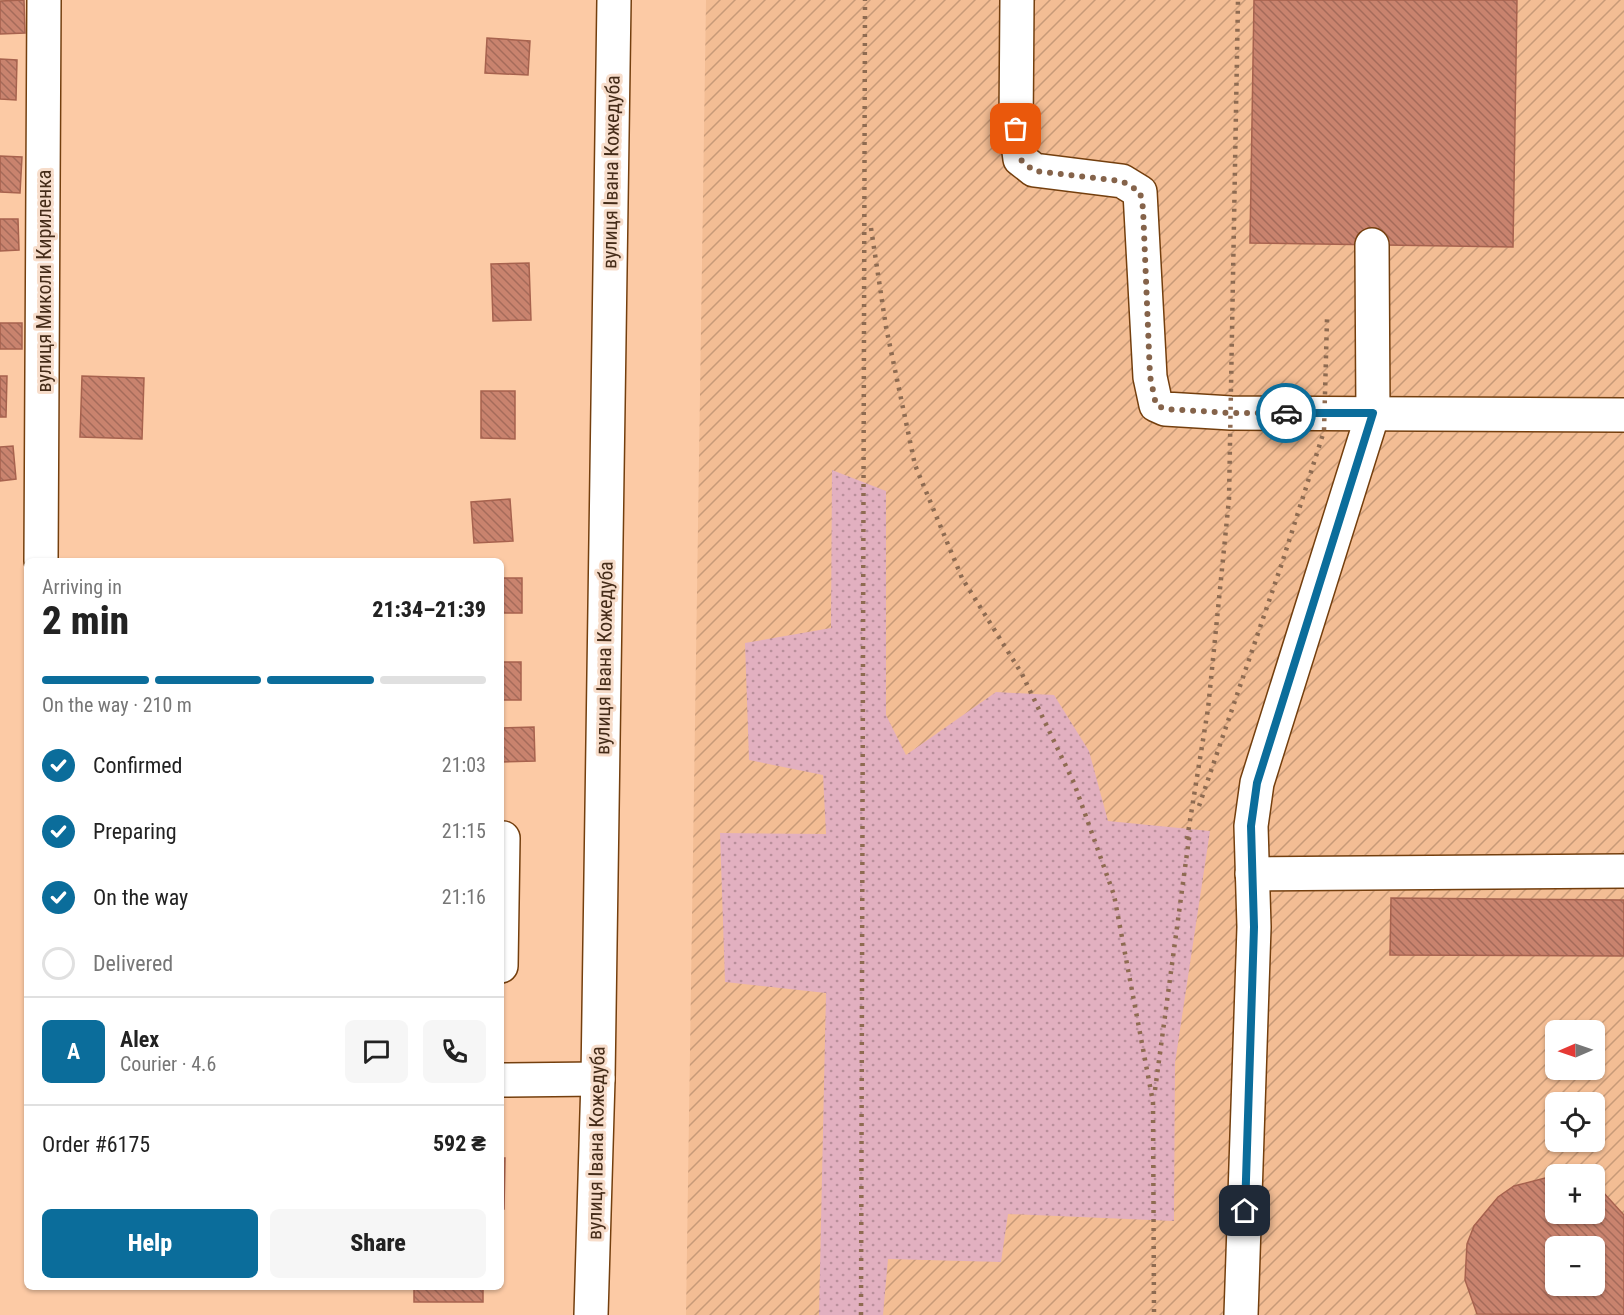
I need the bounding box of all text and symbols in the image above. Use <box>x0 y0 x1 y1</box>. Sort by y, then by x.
street label: вулиця Івана Кожедуба <box>597 75 625 269</box>
pin <box>990 103 1041 154</box>
icon: bag <box>999 112 1032 145</box>
street label: вулиця Миколи Кириленка <box>32 170 56 392</box>
courier <box>1256 383 1316 443</box>
icon: car <box>1270 397 1303 430</box>
street label: вулиця Івана Кожедуба <box>590 561 618 755</box>
text: Arriving in <box>42 575 122 599</box>
text: 21:34–21:39 <box>372 597 486 622</box>
text: 2 min <box>42 598 129 644</box>
text: On the way · 210 m <box>42 693 192 717</box>
icon: check <box>42 749 75 782</box>
text: Confirmed <box>93 753 182 778</box>
text: 21:03 <box>442 753 486 777</box>
icon: check <box>42 815 75 848</box>
text: Preparing <box>93 819 177 844</box>
text: 21:15 <box>442 819 486 843</box>
icon: check <box>42 881 75 914</box>
text: On the way <box>93 885 188 910</box>
text: 21:16 <box>442 885 486 909</box>
text: Delivered <box>93 951 173 976</box>
button: chat <box>345 1020 408 1083</box>
button: phone <box>423 1020 486 1083</box>
north arrow <box>1545 1020 1605 1080</box>
map controls <box>1545 1020 1605 1296</box>
text: Alex <box>120 1027 159 1052</box>
text: A <box>67 1039 80 1064</box>
street label: вулиця Івана Кожедуба <box>582 1046 610 1240</box>
text: Courier · 4.6 <box>120 1052 216 1076</box>
button: locate <box>1545 1092 1605 1152</box>
text: 592 ₴ <box>433 1131 486 1156</box>
text: Order #6175 <box>42 1132 150 1157</box>
button: + <box>1545 1164 1605 1224</box>
pin <box>1219 1185 1270 1236</box>
icon: home <box>1228 1194 1261 1227</box>
button: Help <box>42 1209 258 1278</box>
button: Share <box>270 1209 486 1278</box>
button: − <box>1545 1236 1605 1296</box>

